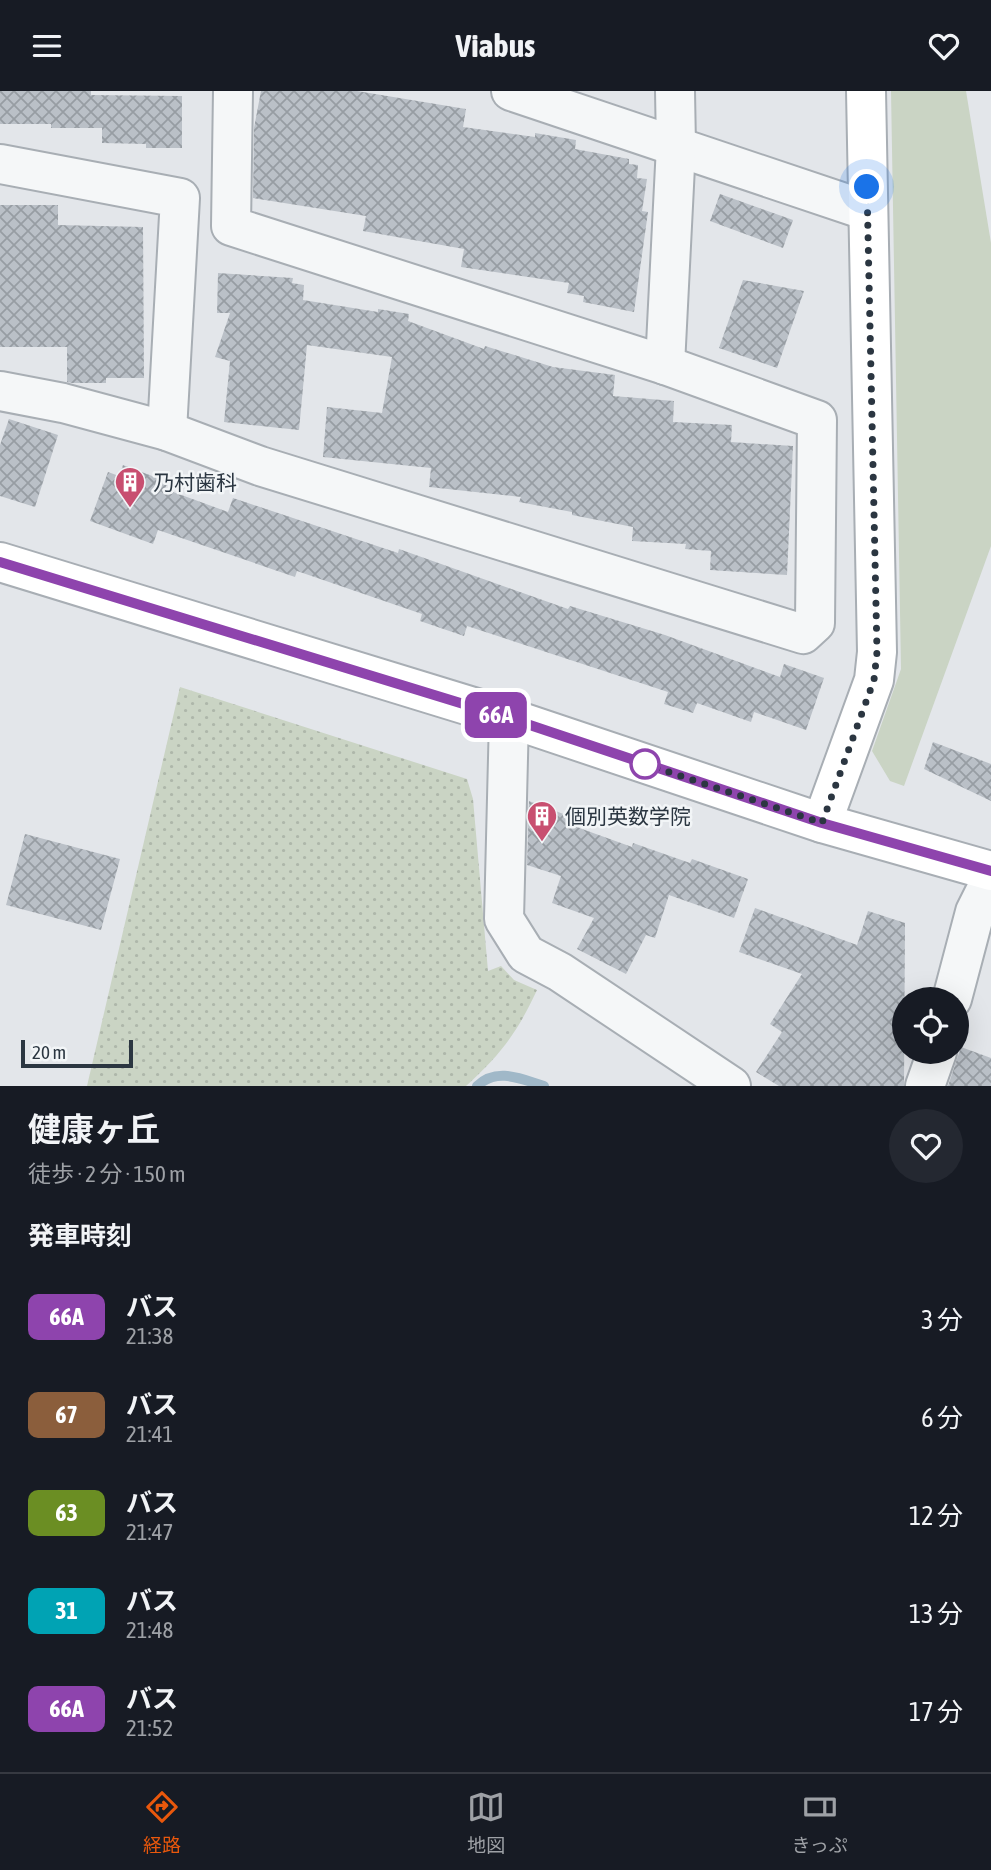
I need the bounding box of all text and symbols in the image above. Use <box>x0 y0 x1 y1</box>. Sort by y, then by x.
icon: menu <box>28 27 66 65</box>
text: Viabus <box>456 27 535 64</box>
icon: heart <box>925 27 963 65</box>
your location <box>849 169 884 204</box>
building icon: 乃村歯科 <box>113 465 147 509</box>
place label: 乃村歯科 <box>153 470 237 494</box>
line badge: 66A <box>456 692 536 738</box>
text: 66A <box>479 701 513 728</box>
unlabelled marker <box>630 749 660 779</box>
building icon: 個別英数学院 <box>525 799 559 843</box>
place label: 個別英数学院 <box>565 804 691 828</box>
map controls <box>892 987 969 1064</box>
button: locate <box>892 987 969 1064</box>
scale bar <box>21 1037 133 1069</box>
text: 20 m <box>32 1041 66 1063</box>
button: heart <box>889 1109 963 1183</box>
text: 健康ヶ丘 <box>28 1110 160 1148</box>
text: 徒歩 · 2 分 · 150 m <box>28 1161 186 1187</box>
text: 発車時刻 <box>28 1221 132 1251</box>
text: バス <box>126 1292 178 1322</box>
text: 66A <box>49 1303 84 1330</box>
text: 3 分 <box>921 1305 963 1335</box>
text: 21:38 <box>126 1323 173 1349</box>
text: バス <box>126 1390 178 1420</box>
text: 67 <box>55 1401 78 1428</box>
text: 6 分 <box>921 1403 963 1433</box>
text: 21:41 <box>126 1421 173 1447</box>
text: バス <box>126 1488 178 1518</box>
text: 63 <box>55 1499 78 1526</box>
text: 12 分 <box>909 1501 963 1531</box>
text: 21:47 <box>126 1519 173 1545</box>
text: バス <box>126 1586 178 1616</box>
text: 31 <box>55 1597 78 1624</box>
text: 13 分 <box>909 1599 963 1629</box>
text: 21:48 <box>126 1617 173 1643</box>
text: バス <box>126 1684 178 1714</box>
text: 66A <box>49 1695 84 1722</box>
text: 17 分 <box>909 1697 963 1727</box>
text: 21:52 <box>126 1715 173 1741</box>
tab: 経路 <box>143 1788 181 1857</box>
tab: 地図 <box>467 1788 505 1857</box>
tab: きっぷ <box>792 1788 848 1857</box>

